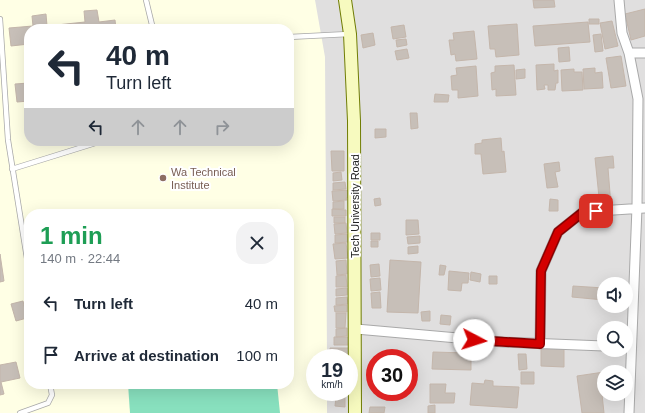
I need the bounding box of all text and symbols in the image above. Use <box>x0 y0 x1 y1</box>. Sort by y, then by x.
icon: left <box>40 40 92 92</box>
text: 40 m <box>106 40 170 71</box>
text: Turn left <box>106 73 171 93</box>
icon: left <box>85 116 107 138</box>
icon: ahead <box>127 116 149 138</box>
icon: ahead <box>169 116 191 138</box>
icon: right <box>211 116 233 138</box>
street label: Tech University Road <box>349 154 361 258</box>
place label: Wa Technical Institute <box>171 166 236 191</box>
marker: Wa Technical Institute <box>158 173 168 183</box>
pin <box>579 194 613 228</box>
icon: arrive <box>585 200 607 222</box>
text: 1 min <box>40 222 103 249</box>
button: close <box>236 222 278 264</box>
text: 140 m · 22:44 <box>40 251 120 266</box>
map controls <box>597 277 633 401</box>
button: sound <box>597 277 633 313</box>
icon: left <box>40 292 62 314</box>
text: Turn left <box>74 295 133 312</box>
text: 40 m <box>245 295 278 312</box>
position arrow <box>453 319 495 361</box>
button: search <box>597 321 633 357</box>
icon: arrive <box>40 344 62 366</box>
text: Arrive at destination <box>74 347 219 364</box>
text: 100 m <box>236 347 278 364</box>
speed limit sign: 30 <box>366 349 418 401</box>
text: 19 <box>321 359 343 381</box>
button: layers <box>597 365 633 401</box>
text: km/h <box>321 379 343 390</box>

